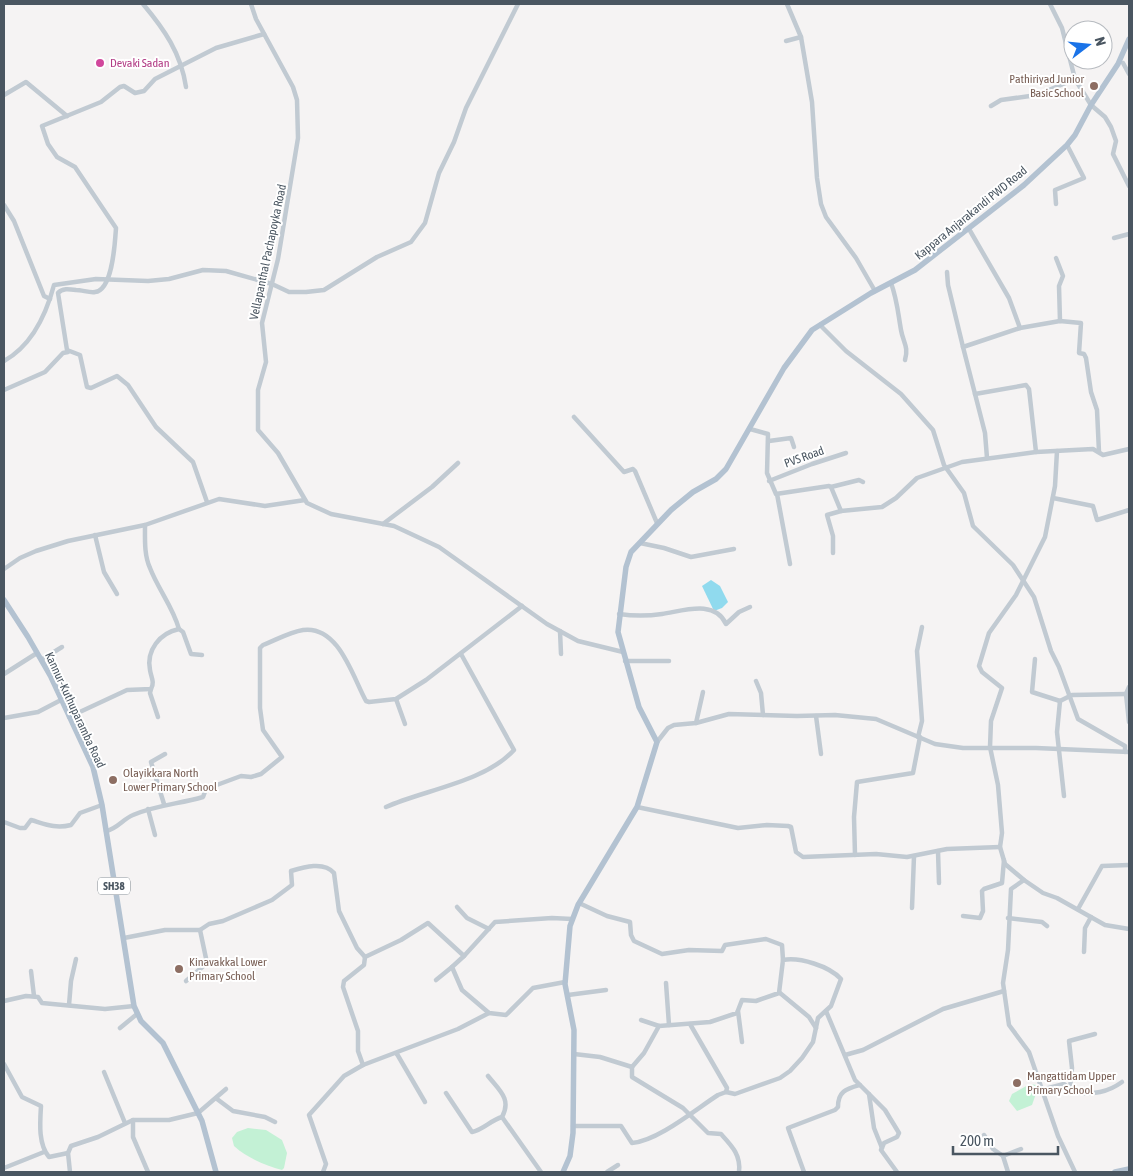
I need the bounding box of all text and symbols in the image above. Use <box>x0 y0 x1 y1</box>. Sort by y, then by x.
north arrow <box>1063 20 1113 70</box>
text: N <box>1092 35 1109 48</box>
place label: Devaki Sadan <box>110 56 170 70</box>
marker: Devaki Sadan <box>94 57 106 69</box>
place label: Pathiriyad Junior Basic School <box>1009 72 1085 100</box>
marker: Pathiriyad Junior Basic School <box>1088 80 1100 92</box>
street label: Kappara Anjarakandi PWD Road <box>912 163 1030 263</box>
street label: Vellapanthal Pachapoyka Road <box>247 183 289 321</box>
street label: PVS Road <box>782 443 826 471</box>
street label: Kannur-Kuthuparamba Road <box>42 650 108 770</box>
place label: Olayikkara North Lower Primary School <box>123 766 218 794</box>
marker: Olayikkara North Lower Primary School <box>107 774 119 786</box>
road number: SH38 <box>98 878 130 894</box>
place label: Kinavakkal Lower Primary School <box>189 955 267 983</box>
marker: Kinavakkal Lower Primary School <box>173 963 185 975</box>
place label: Mangattidam Upper Primary School <box>1027 1069 1116 1097</box>
marker: Mangattidam Upper Primary School <box>1011 1077 1023 1089</box>
scale bar <box>953 1124 1058 1156</box>
text: 200 m <box>960 1132 994 1149</box>

